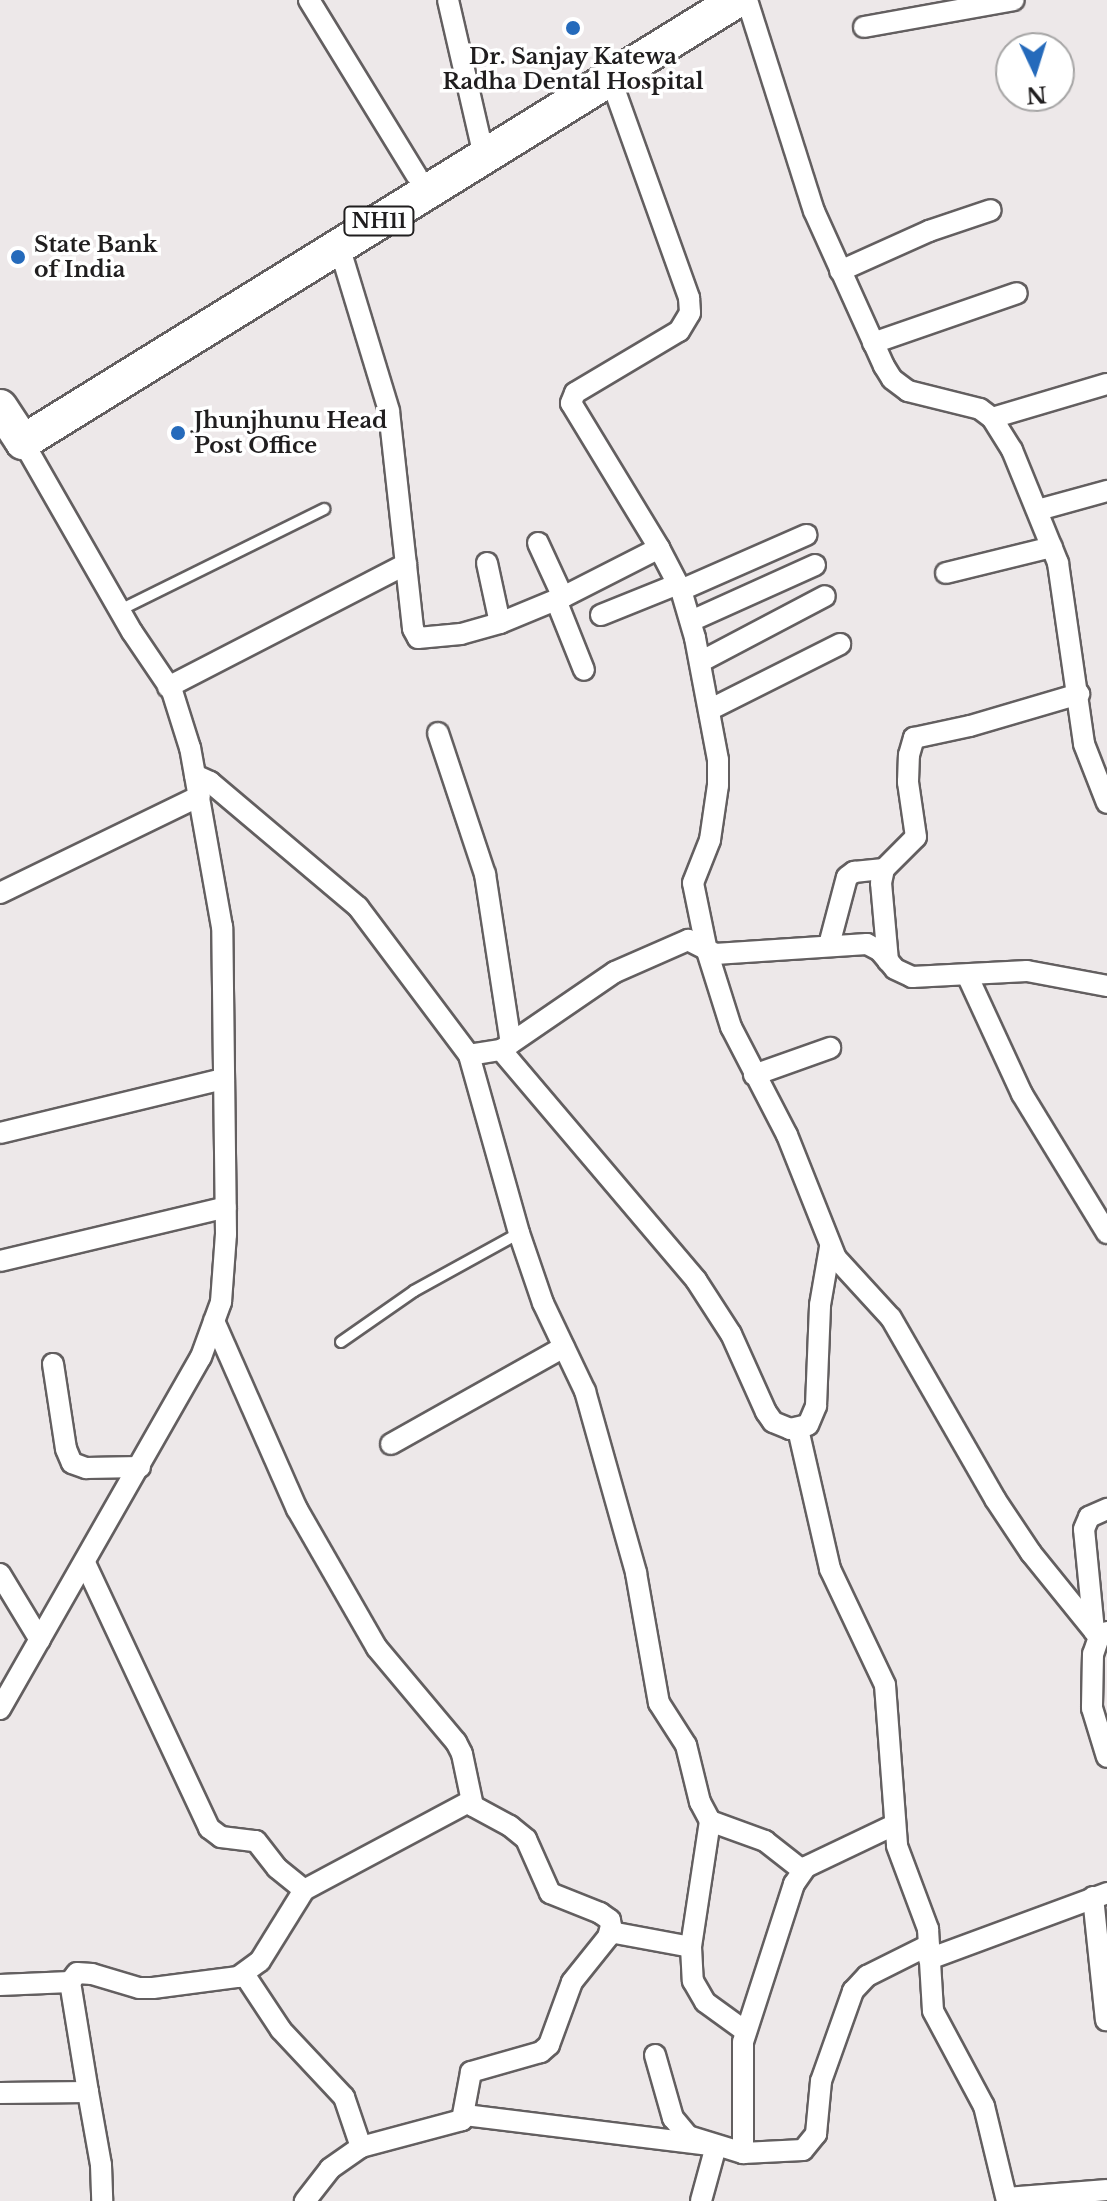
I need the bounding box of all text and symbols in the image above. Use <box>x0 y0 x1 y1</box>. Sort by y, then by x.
marker: Dr. Sanjay Katewa Radha Dental Hospital <box>562 17 584 39</box>
north arrow <box>995 32 1075 112</box>
place label: Dr. Sanjay Katewa Radha Dental Hospital <box>443 43 703 94</box>
text: N <box>1025 80 1048 109</box>
road number: NH11 <box>343 205 415 237</box>
place label: State Bank of India <box>34 231 157 282</box>
marker: State Bank of India <box>9 248 27 266</box>
place label: Jhunjhunu Head Post Office <box>194 407 387 458</box>
marker: Jhunjhunu Head Post Office <box>169 424 187 442</box>

